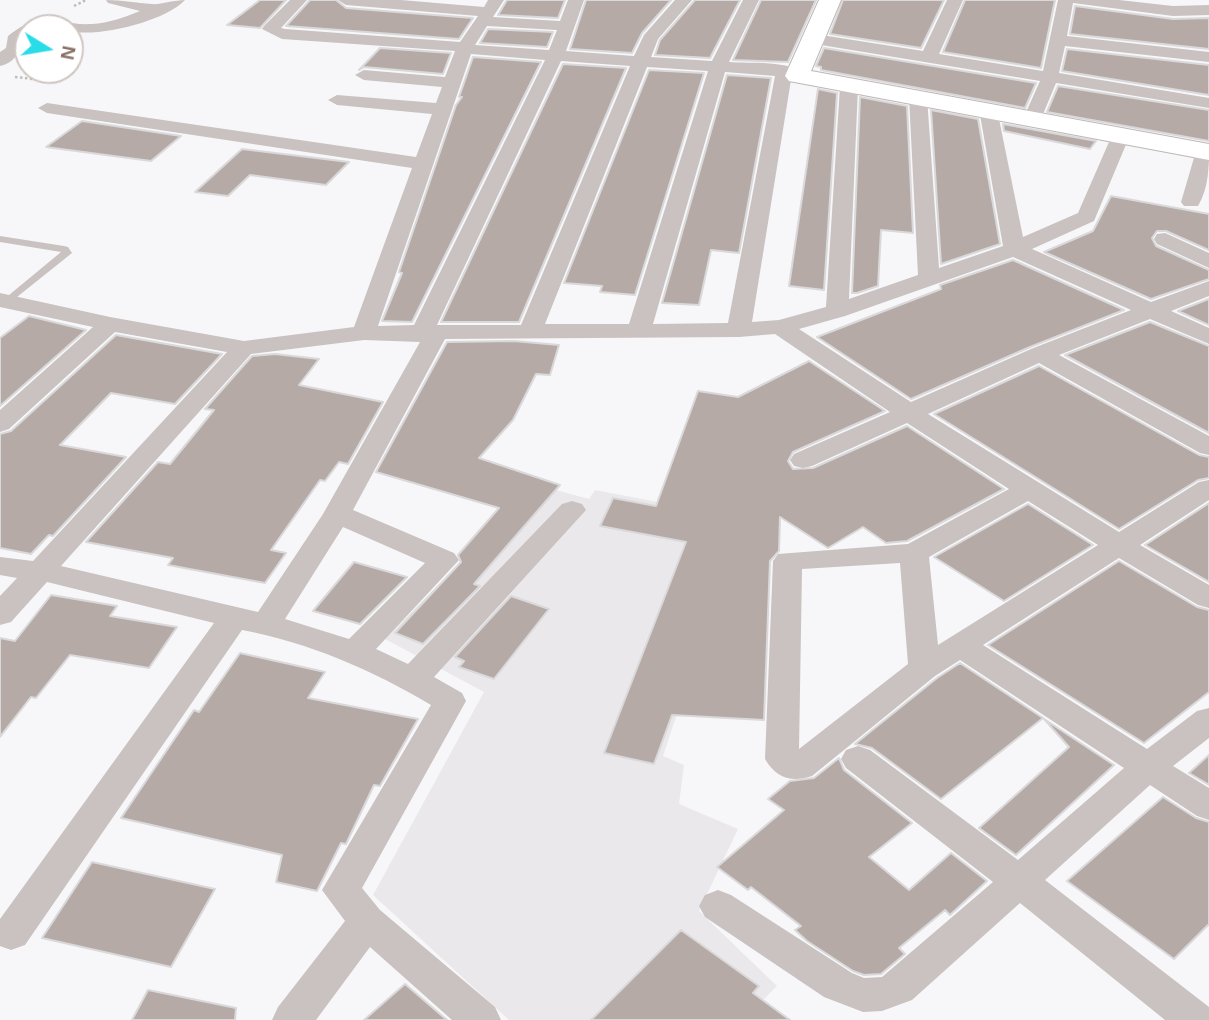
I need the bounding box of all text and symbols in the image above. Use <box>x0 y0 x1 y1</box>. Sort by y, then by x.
north arrow <box>14 14 84 84</box>
text: N <box>57 44 80 61</box>

